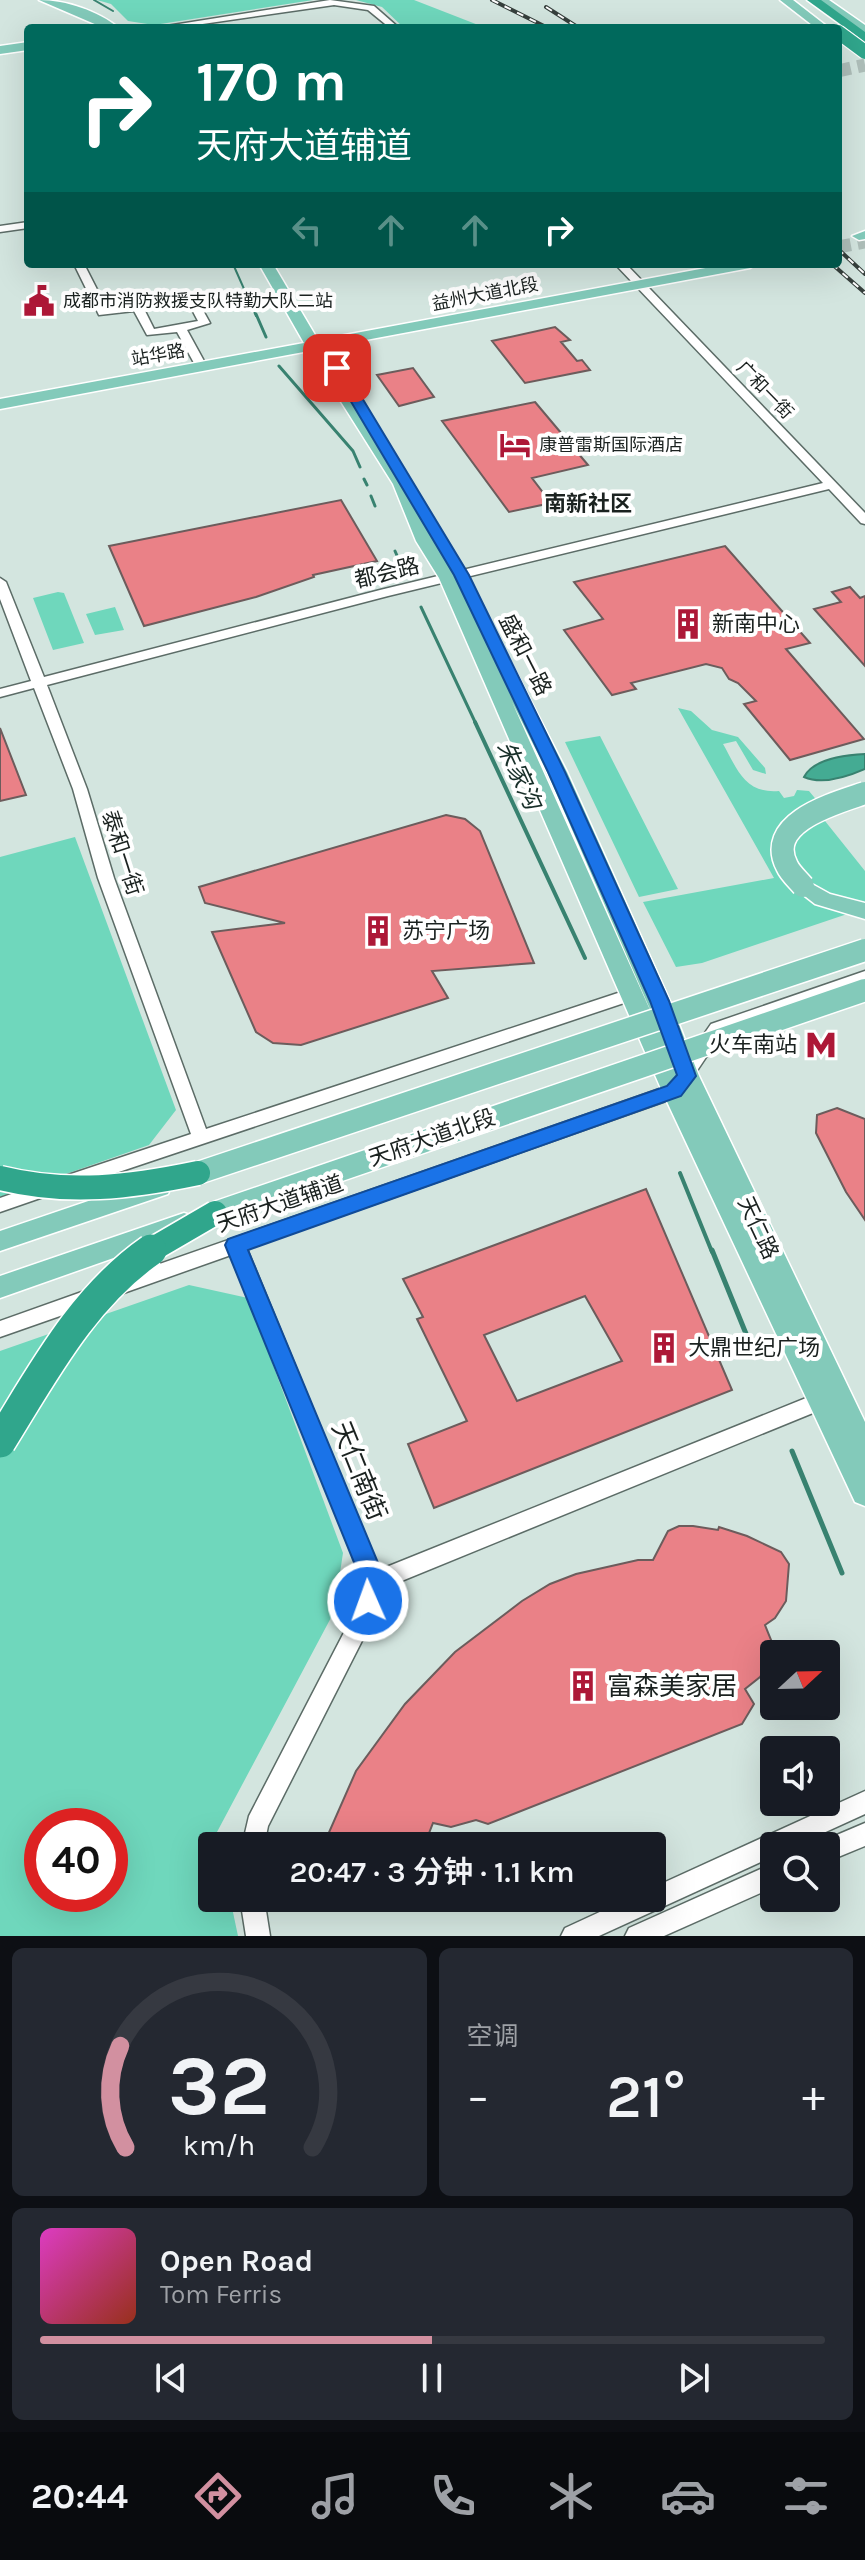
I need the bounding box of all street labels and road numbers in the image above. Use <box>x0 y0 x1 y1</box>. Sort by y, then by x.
street label: 益州大道北段 <box>430 273 540 315</box>
street label: 站华路 <box>130 339 186 371</box>
street label: 广和一街 <box>732 356 798 424</box>
street label: 都会路 <box>352 552 422 594</box>
street label: 盛和一路 <box>493 610 557 700</box>
street label: 泰和一街 <box>96 807 148 899</box>
street label: 天府大道北段 <box>365 1104 499 1172</box>
street label: 天府大道辅道 <box>213 1170 347 1238</box>
street label: 天仁路 <box>732 1193 784 1263</box>
street label: 天仁南街 <box>325 1417 393 1525</box>

